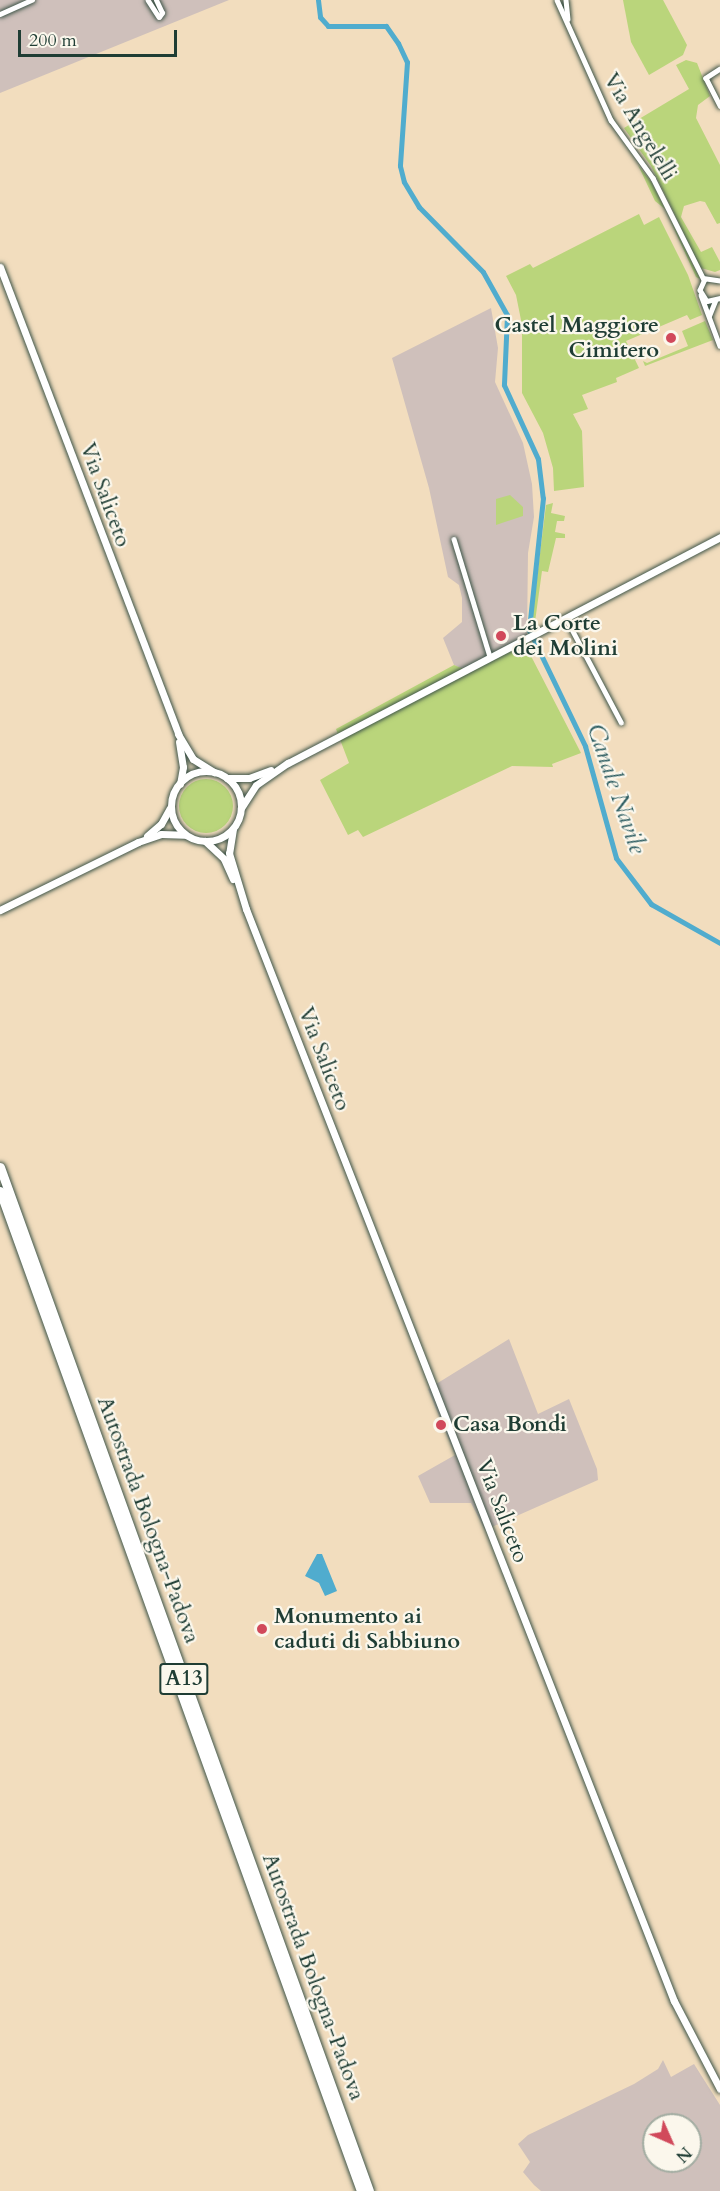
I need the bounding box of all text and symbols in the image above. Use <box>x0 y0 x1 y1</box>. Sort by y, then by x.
scale bar <box>21 18 180 56</box>
text: 200 m <box>29 28 77 53</box>
street label: Via Angelelli <box>597 68 683 186</box>
place label: Castel Maggiore Cimitero <box>494 312 659 364</box>
marker: Castel Maggiore Cimitero <box>664 331 678 345</box>
street label: Via Saliceto <box>74 439 136 551</box>
place label: La Corte dei Molini <box>513 610 618 662</box>
marker: La Corte dei Molini <box>494 629 508 643</box>
water label: Canale Navile <box>580 720 652 858</box>
street label: Via Saliceto <box>292 1003 356 1115</box>
street label: Autostrada Bologna-Padova <box>91 1393 205 1647</box>
place label: Casa Bondi <box>453 1412 567 1438</box>
marker: Casa Bondi <box>434 1418 448 1432</box>
street label: Via Saliceto <box>470 1455 534 1567</box>
place label: Monumento ai caduti di Sabbiuno <box>274 1603 460 1654</box>
marker: Monumento ai caduti di Sabbiuno <box>255 1622 269 1636</box>
road number: A13 <box>158 1661 210 1697</box>
street label: Autostrada Bologna-Padova <box>256 1850 370 2104</box>
north arrow <box>642 2113 702 2173</box>
text: N <box>671 2142 696 2167</box>

